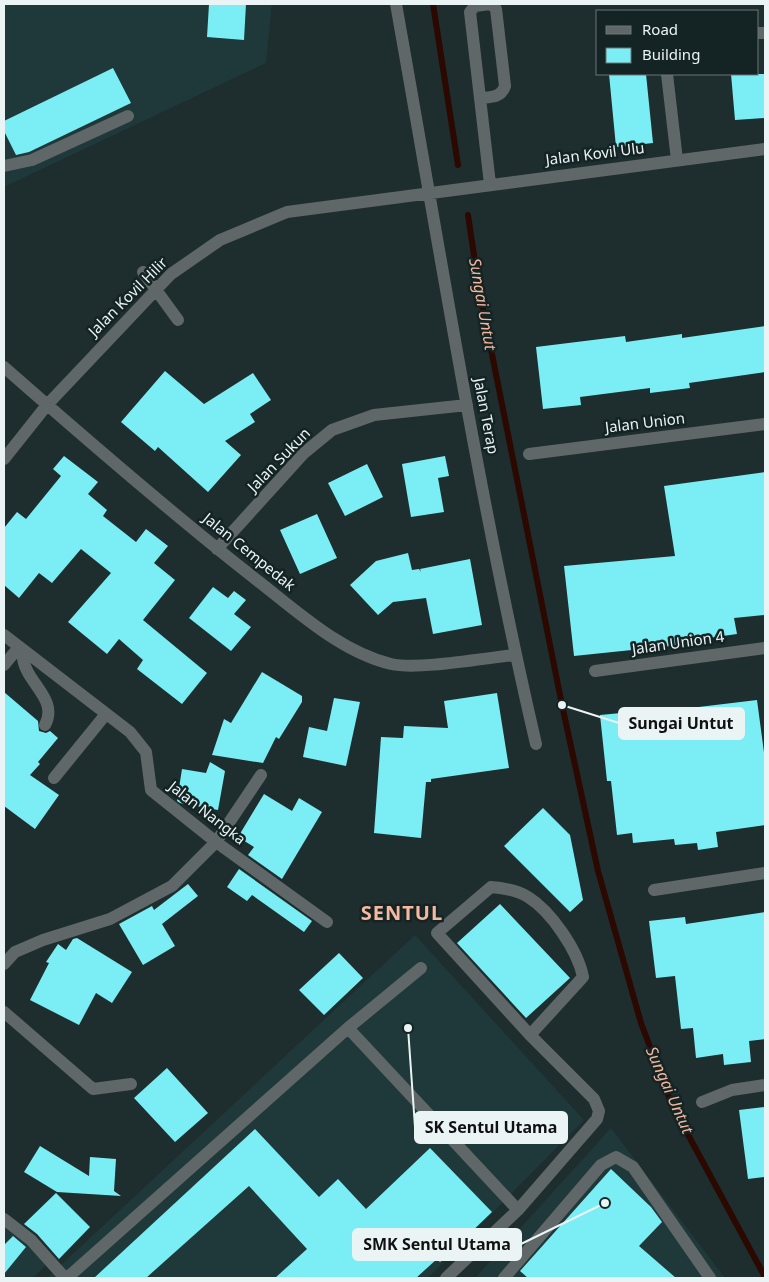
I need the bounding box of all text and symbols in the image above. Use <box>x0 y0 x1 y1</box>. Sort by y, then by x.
legend <box>596 10 759 75</box>
text: Road <box>642 19 678 39</box>
text: Building <box>642 44 700 64</box>
street label: Jalan Kovil Ulu <box>542 137 645 169</box>
street label: Jalan Kovil Hilir <box>82 252 171 342</box>
water label: Sungai Untut <box>464 256 502 352</box>
street label: Jalan Terap <box>469 374 504 456</box>
street label: Jalan Union <box>602 407 686 437</box>
street label: Jalan Sukun <box>241 423 314 497</box>
street label: Jalan Cempedak <box>198 507 300 595</box>
street label: Jalan Union 4 <box>628 626 726 659</box>
callout: Sungai Untut <box>619 708 744 739</box>
text: Sungai Untut <box>628 712 734 734</box>
street label: Jalan Nangka <box>163 775 250 849</box>
district label: SENTUL <box>361 899 443 926</box>
water label: Sungai Untut <box>641 1043 699 1138</box>
callout: SK Sentul Utama <box>415 1112 567 1143</box>
text: SK Sentul Utama <box>425 1116 557 1138</box>
callout: SMK Sentul Utama <box>353 1229 521 1260</box>
text: SMK Sentul Utama <box>363 1233 511 1255</box>

